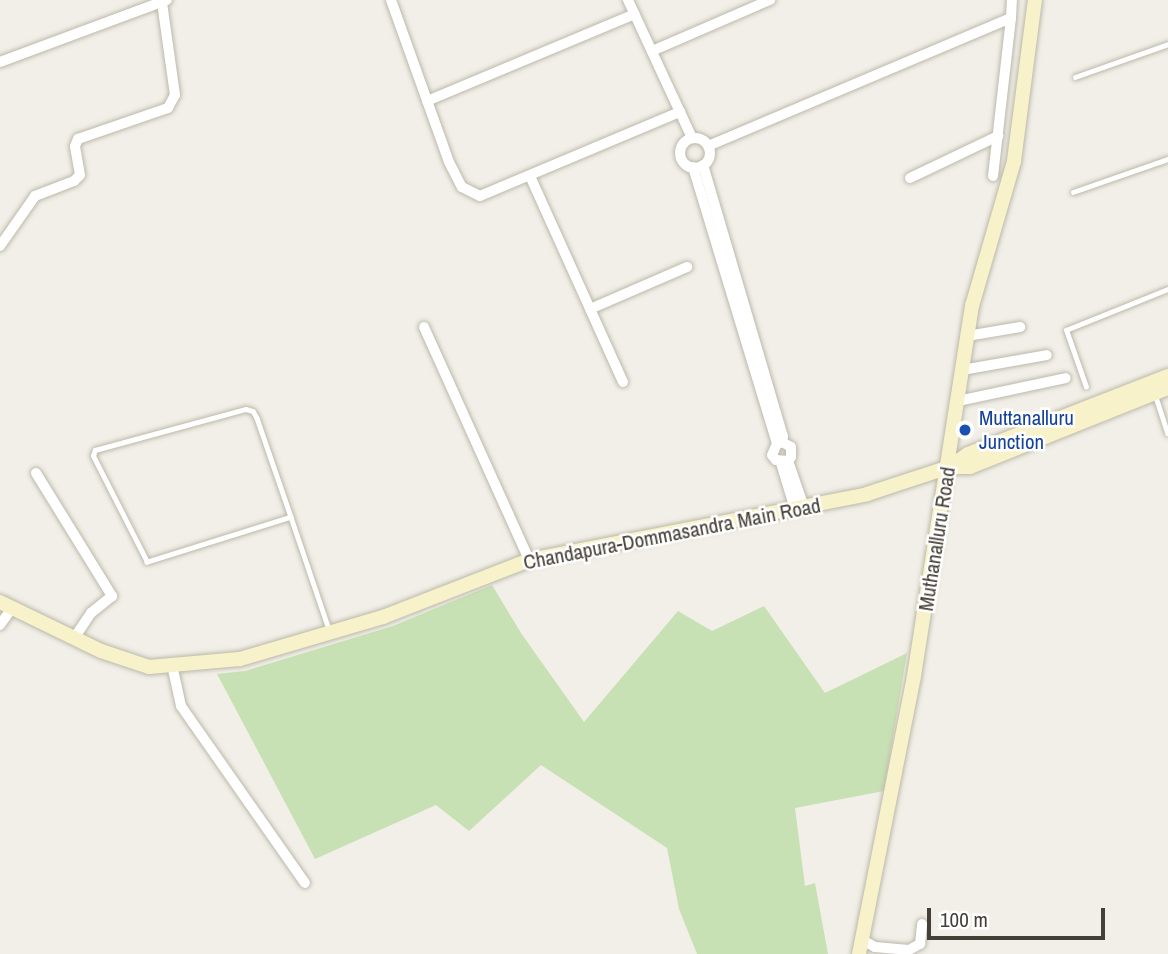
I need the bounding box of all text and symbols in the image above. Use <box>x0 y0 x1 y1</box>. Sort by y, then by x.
place label: Muttanalluru Junction <box>979 405 1074 455</box>
marker: Muttanalluru Junction <box>957 422 973 438</box>
street label: Muthanalluru Road <box>913 465 961 613</box>
street label: Chandapura-Dommasandra Main Road <box>521 493 823 575</box>
scale bar <box>930 894 1108 938</box>
text: 100 m <box>940 905 988 934</box>

